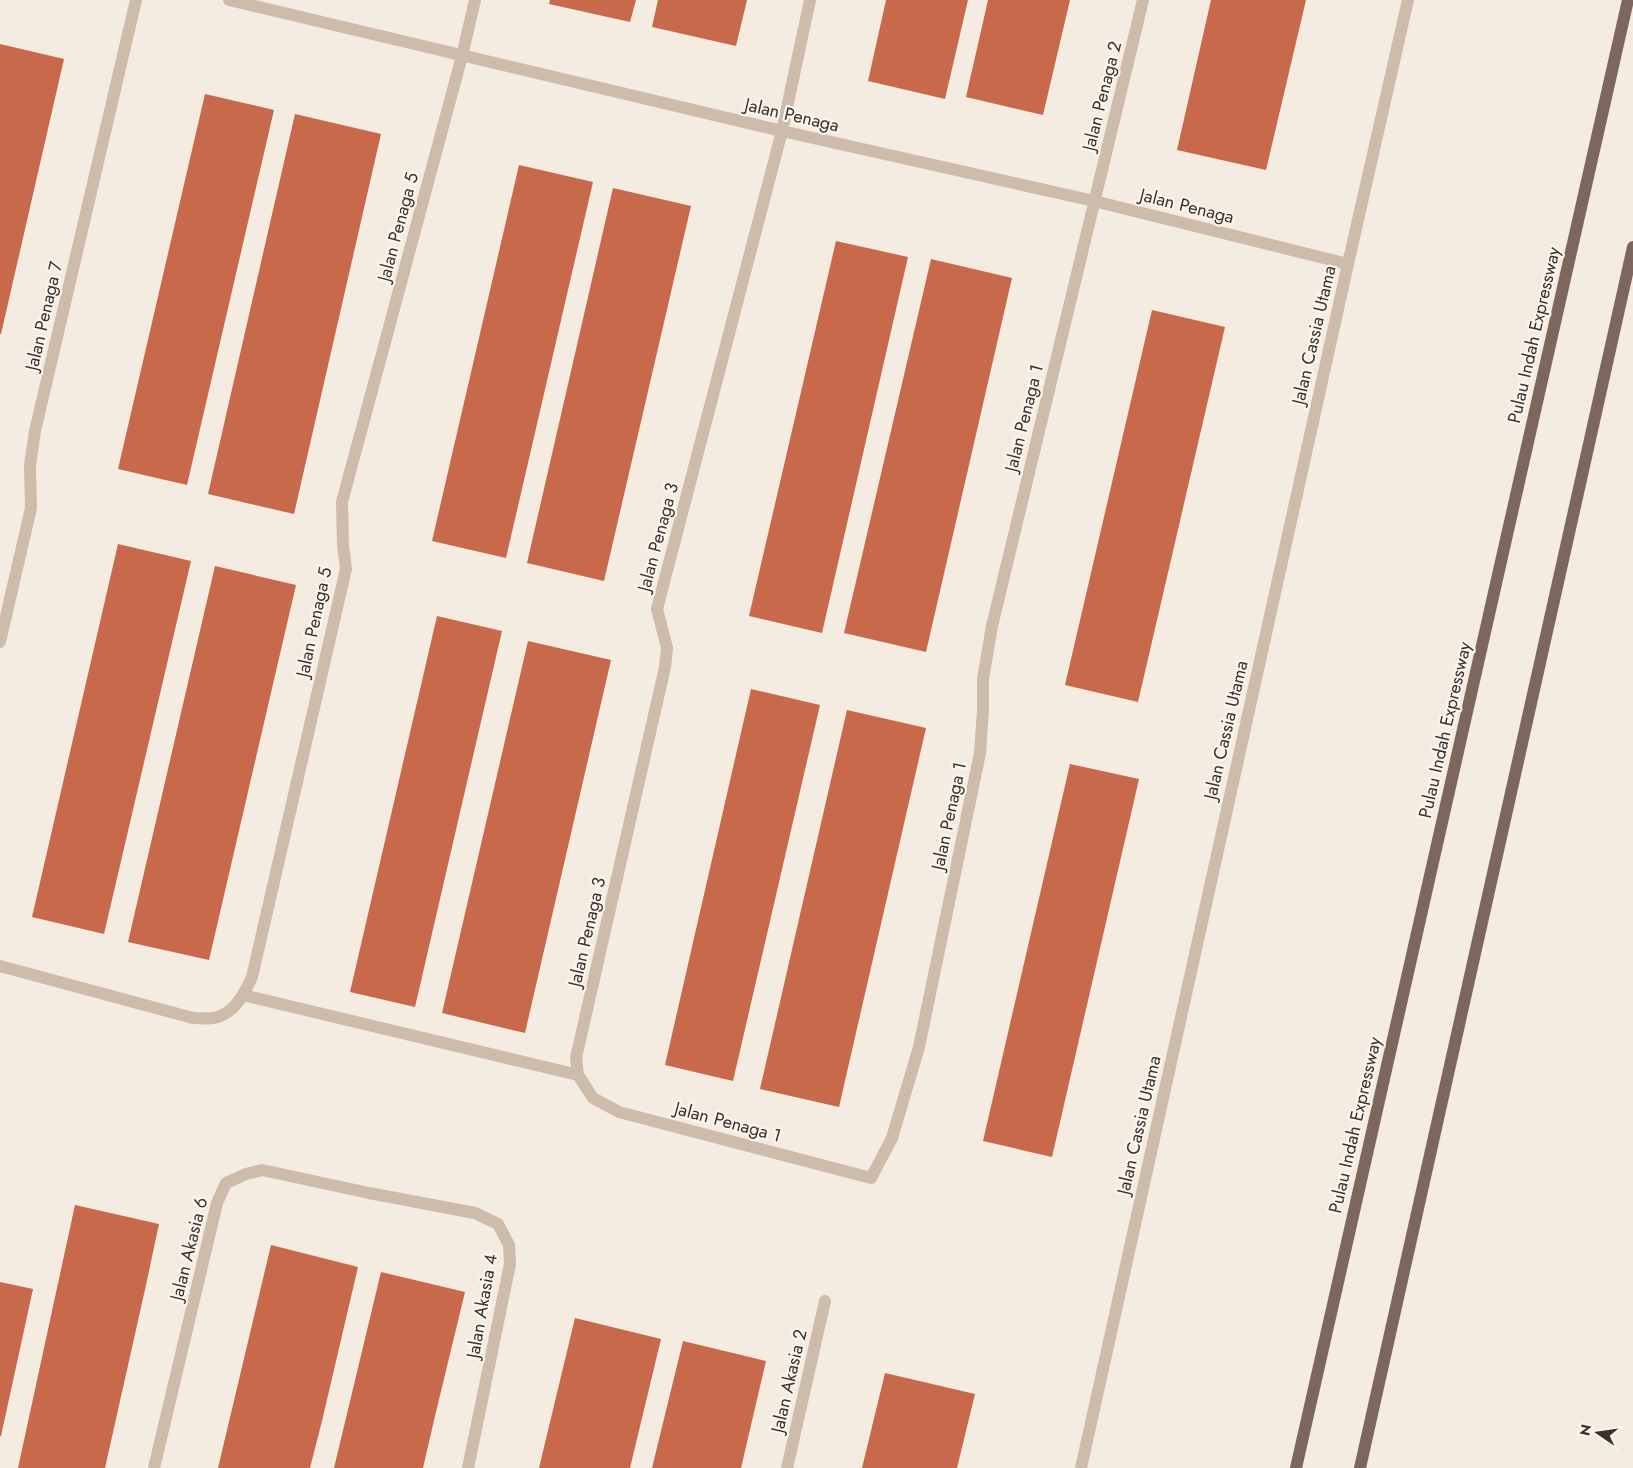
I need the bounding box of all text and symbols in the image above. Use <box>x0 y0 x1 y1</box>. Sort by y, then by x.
street label: Jalan Penaga 2 <box>1075 39 1128 155</box>
street label: Jalan Penaga <box>740 91 842 138</box>
street label: Jalan Penaga 5 <box>370 170 425 286</box>
street label: Jalan Penaga <box>1135 181 1237 230</box>
street label: Pulau Indah Expressway <box>1501 244 1567 426</box>
street label: Jalan Penaga 7 <box>18 258 69 375</box>
street label: Jalan Cassia Utama <box>1285 263 1343 409</box>
street label: Jalan Penaga 1 <box>998 362 1050 476</box>
street label: Jalan Penaga 3 <box>630 480 685 596</box>
street label: Jalan Penaga 5 <box>289 565 338 681</box>
street label: Pulau Indah Expressway <box>1412 639 1478 821</box>
street label: Jalan Cassia Utama <box>1197 658 1255 804</box>
street label: Jalan Penaga 1 <box>924 760 973 874</box>
street label: Jalan Penaga 3 <box>561 875 612 991</box>
street label: Pulau Indah Expressway <box>1322 1034 1388 1216</box>
street label: Jalan Cassia Utama <box>1110 1053 1168 1199</box>
street label: Jalan Penaga 1 <box>670 1095 784 1149</box>
street label: Jalan Akasia 6 <box>163 1195 214 1305</box>
street label: Jalan Akasia 4 <box>460 1252 504 1362</box>
street label: Jalan Akasia 2 <box>764 1327 814 1437</box>
north arrow <box>1573 1408 1623 1458</box>
text: N <box>1574 1422 1596 1438</box>

